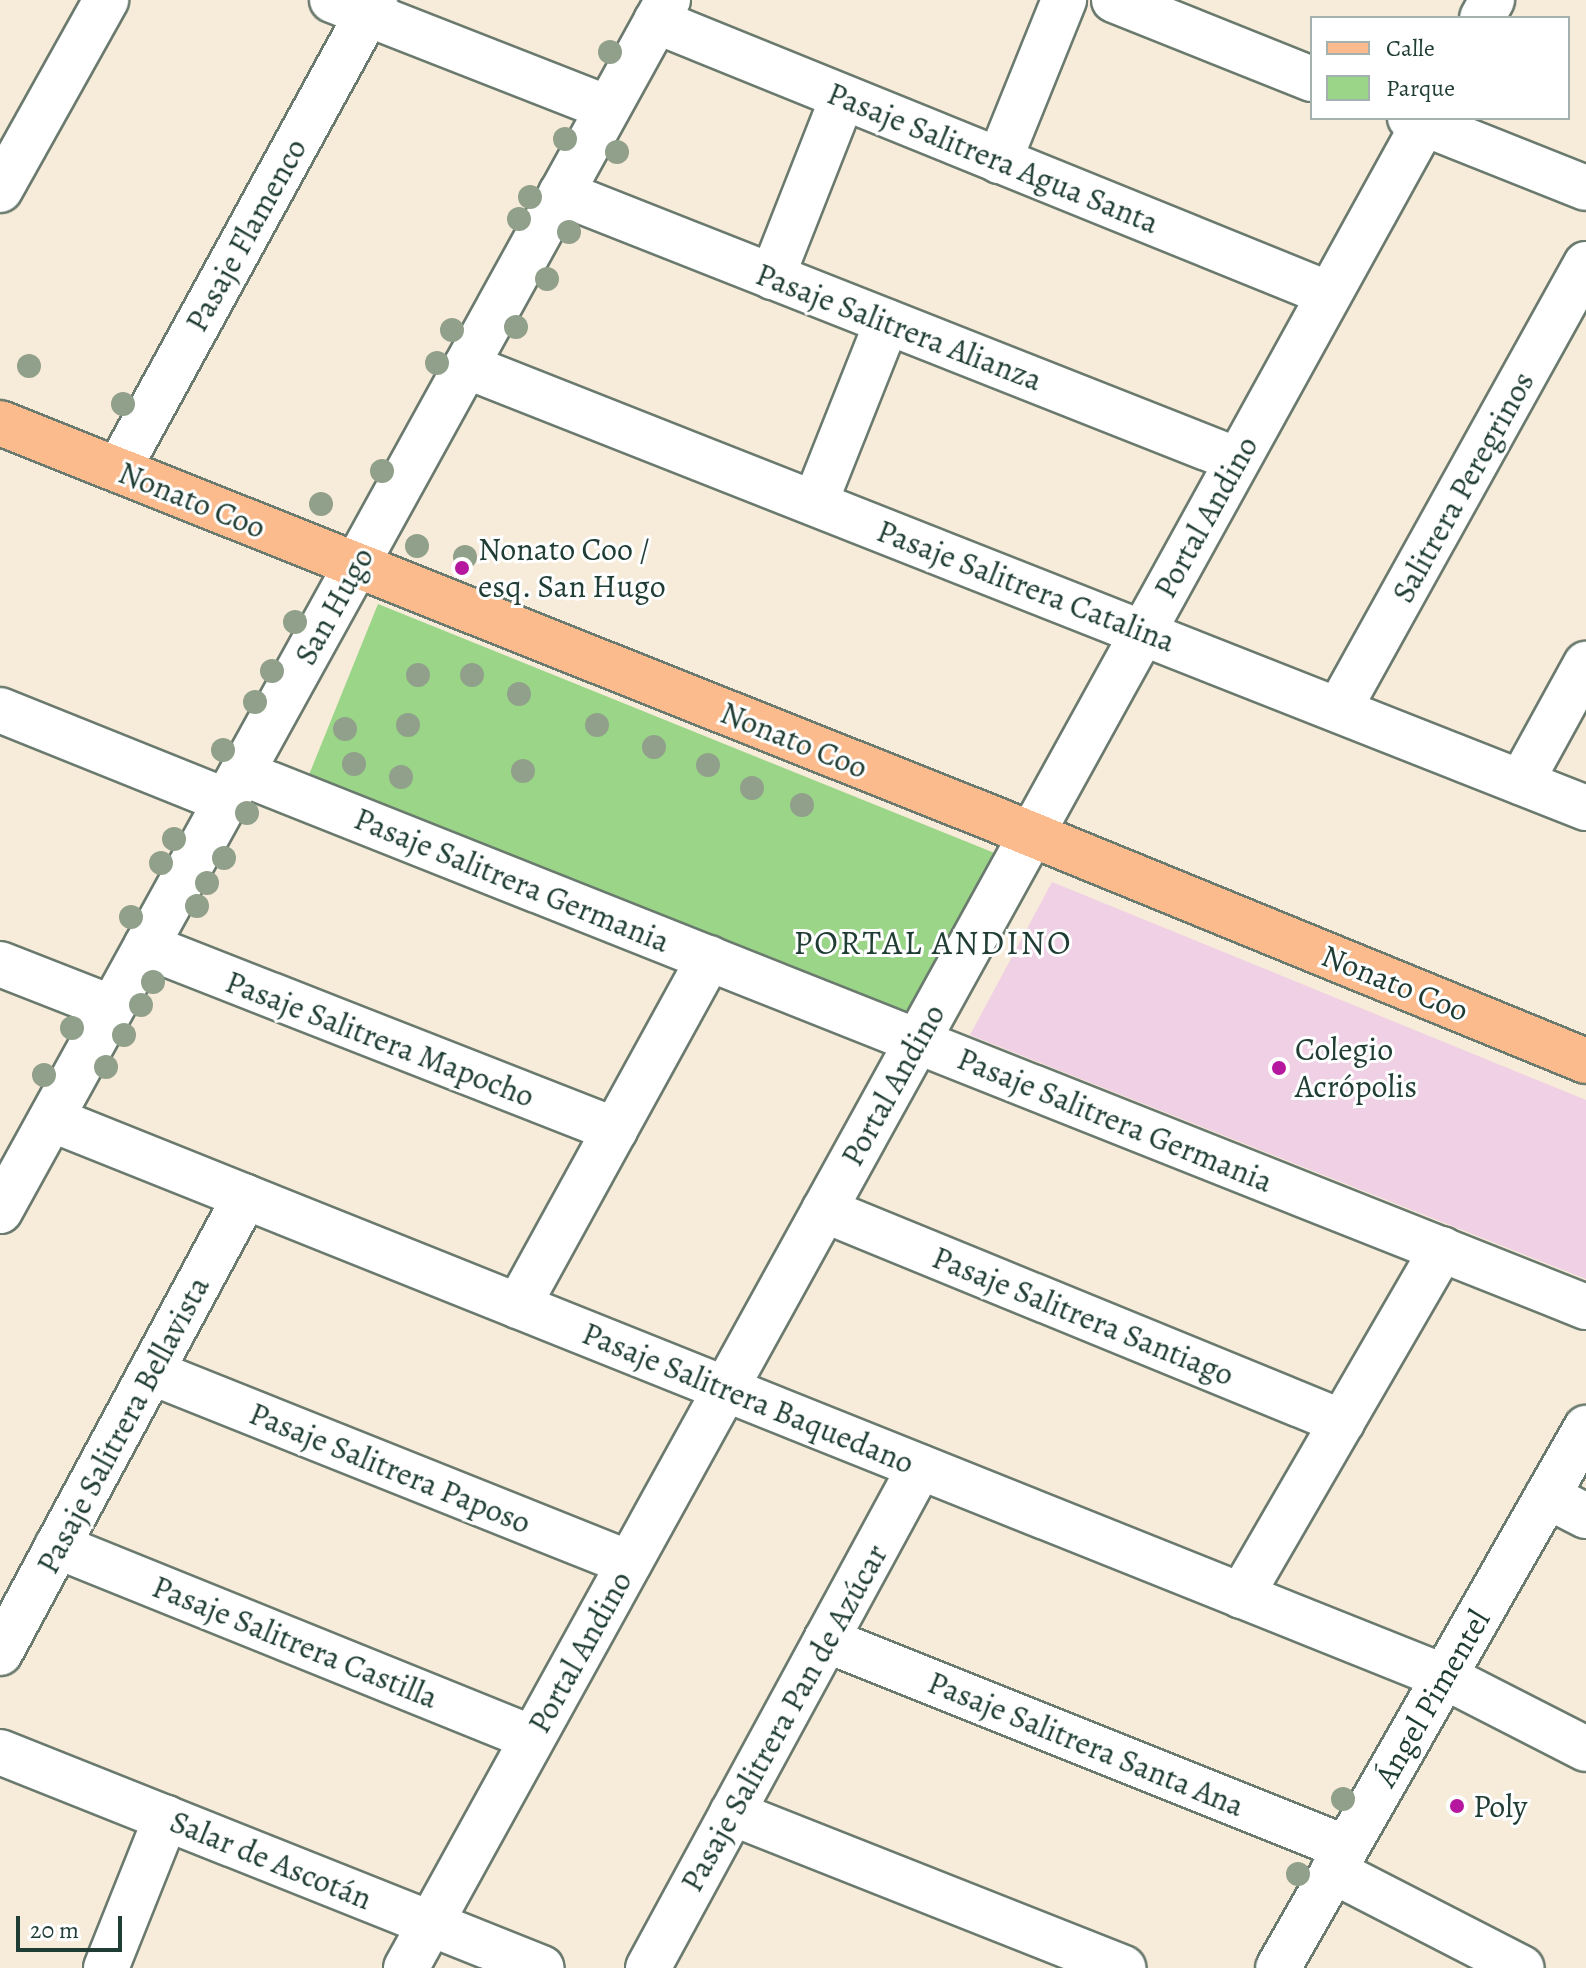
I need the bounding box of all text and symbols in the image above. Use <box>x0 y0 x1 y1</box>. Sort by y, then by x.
legend <box>1310 16 1570 120</box>
text: Calle <box>1386 32 1435 64</box>
text: Parque <box>1386 72 1455 104</box>
street label: Pasaje Salitrera Agua Santa <box>822 74 1164 242</box>
street label: Pasaje Flamenco <box>177 132 315 338</box>
street label: Pasaje Salitrera Alianza <box>750 255 1048 399</box>
street label: Salitrera Peregrinos <box>1384 365 1542 609</box>
street label: Portal Andino <box>1146 429 1266 605</box>
street label: Nonato Coo <box>113 453 271 547</box>
street label: Pasaje Salitrera Catalina <box>872 511 1180 661</box>
place label: Nonato Coo / esq. San Hugo <box>478 531 666 606</box>
street label: San Hugo <box>286 540 382 672</box>
marker: Nonato Coo / esq. San Hugo <box>453 559 471 577</box>
street label: Nonato Coo <box>715 693 873 787</box>
street label: Pasaje Salitrera Germania <box>349 799 675 961</box>
district label: PORTAL ANDINO <box>793 923 1073 963</box>
street label: Nonato Coo <box>1316 936 1474 1030</box>
street label: Pasaje Salitrera Mapocho <box>220 962 540 1116</box>
street label: Portal Andino <box>833 997 953 1173</box>
place label: Colegio Acrópolis <box>1295 1031 1417 1106</box>
street label: Pasaje Salitrera Germania <box>952 1039 1278 1201</box>
marker: Colegio Acrópolis <box>1270 1059 1288 1077</box>
street label: Pasaje Salitrera Santiago <box>927 1238 1239 1394</box>
street label: Pasaje Salitrera Bellavista <box>28 1270 218 1580</box>
street label: Pasaje Salitrera Baquedano <box>577 1314 919 1482</box>
street label: Pasaje Salitrera Paposo <box>244 1394 536 1542</box>
street label: Pasaje Salitrera Pan de Azúcar <box>672 1538 896 1898</box>
street label: Portal Andino <box>520 1564 640 1740</box>
street label: Pasaje Salitrera Castilla <box>147 1567 443 1717</box>
street label: Ángel Pimentel <box>1366 1603 1498 1793</box>
street label: Pasaje Salitrera Santa Ana <box>922 1663 1250 1825</box>
place label: Poly <box>1473 1787 1527 1825</box>
marker: Poly <box>1448 1797 1466 1815</box>
street label: Salar de Ascotán <box>165 1802 377 1918</box>
scale bar <box>20 1900 126 1950</box>
text: 20 m <box>30 1914 79 1946</box>

